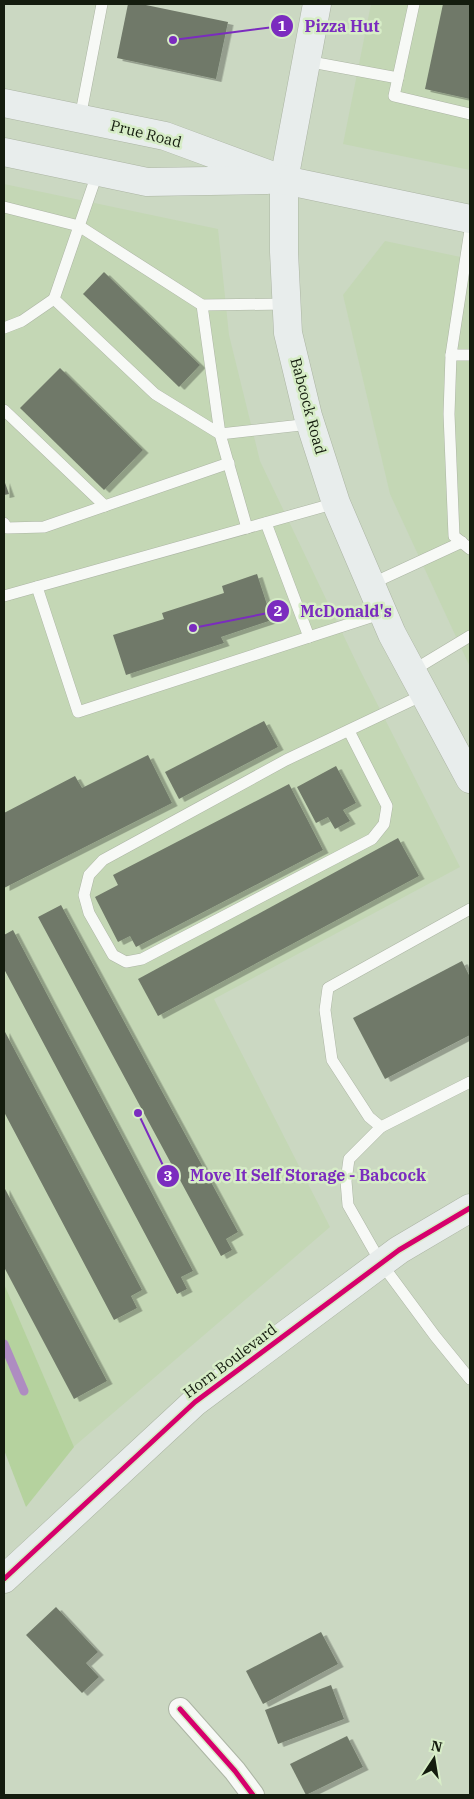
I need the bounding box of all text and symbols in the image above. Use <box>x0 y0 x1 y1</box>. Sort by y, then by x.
callout: Pizza Hut <box>269 10 389 41</box>
text: 1 <box>277 16 287 35</box>
text: Pizza Hut <box>305 16 379 36</box>
street label: Prue Road <box>109 115 184 152</box>
street label: Babcock Road <box>286 356 330 456</box>
callout: McDonald's <box>266 595 402 626</box>
text: 2 <box>273 601 283 620</box>
text: McDonald's <box>300 601 392 621</box>
callout: Move It Self Storage - Babcock <box>155 1160 436 1191</box>
text: Move It Self Storage - Babcock <box>190 1165 426 1185</box>
text: 3 <box>163 1166 173 1185</box>
street label: Horn Boulevard <box>179 1319 280 1402</box>
north arrow <box>409 1734 459 1784</box>
text: N <box>429 1736 444 1756</box>

